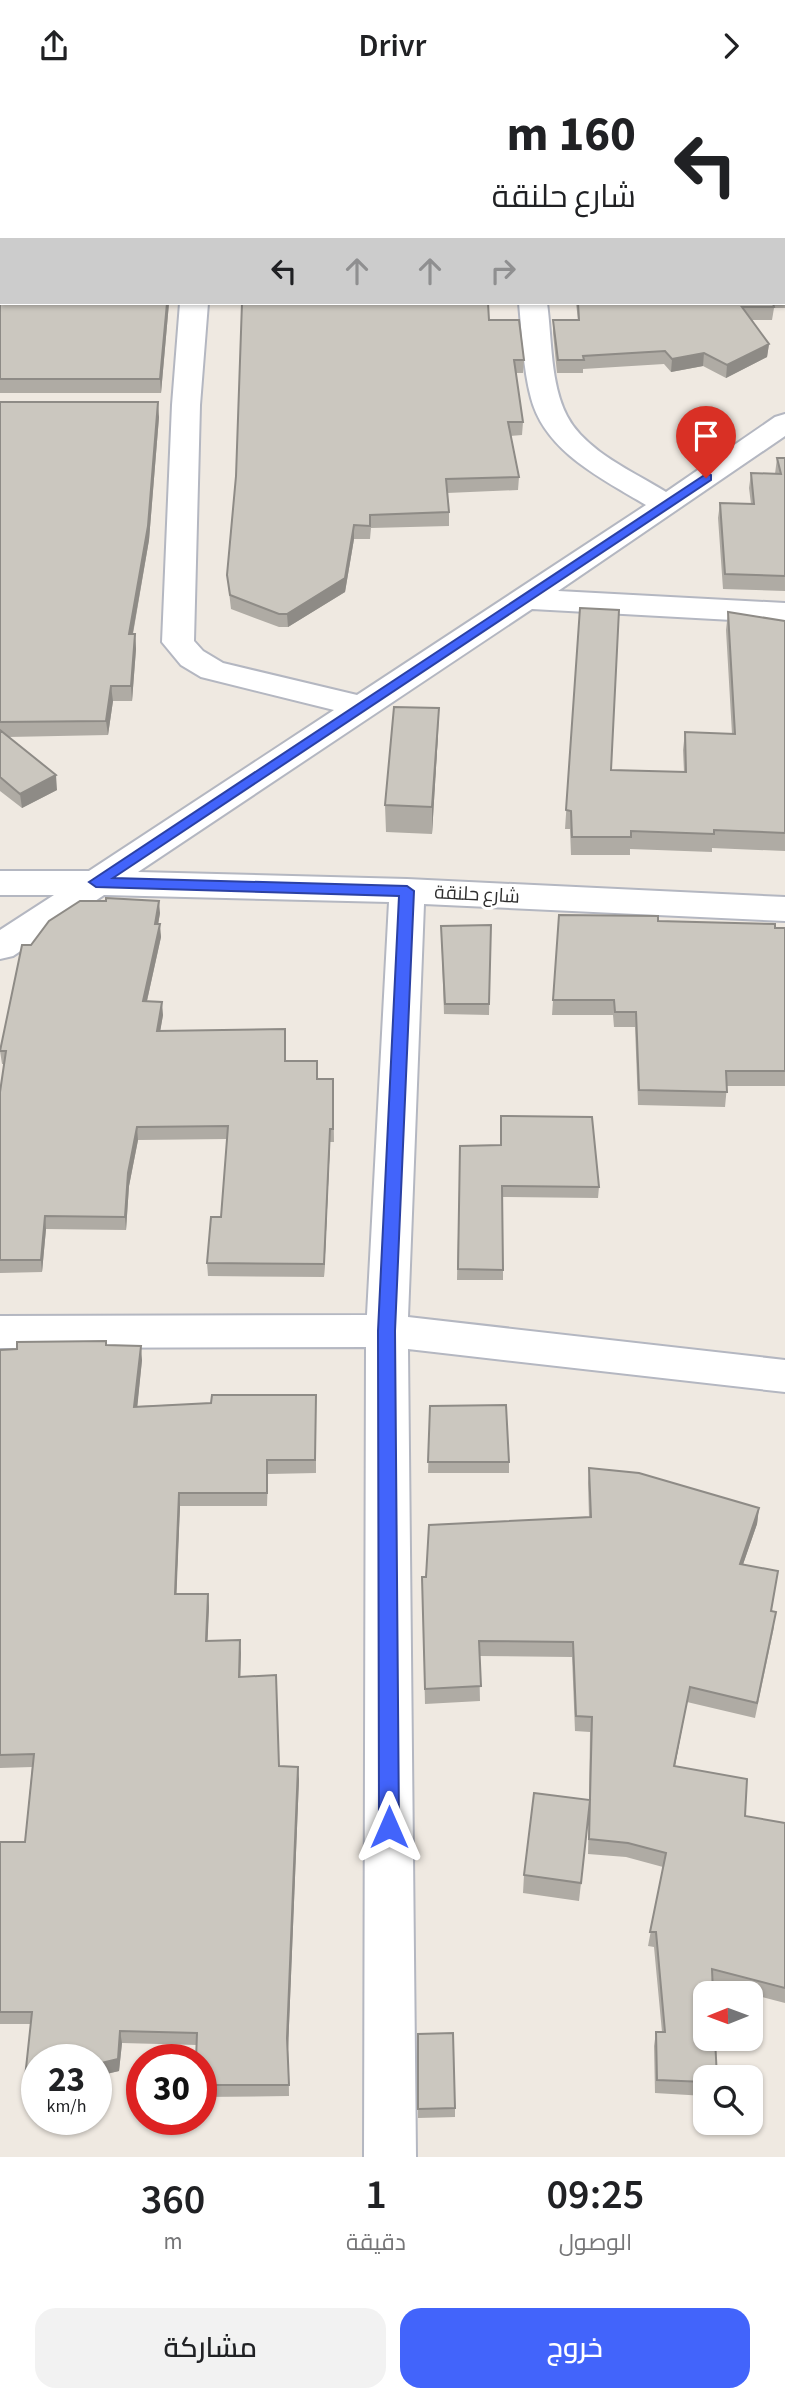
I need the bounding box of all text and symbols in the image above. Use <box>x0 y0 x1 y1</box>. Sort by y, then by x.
text: Drivr <box>358 23 427 69</box>
icon: share <box>35 27 73 65</box>
icon: forward <box>712 27 750 65</box>
text: 160 m <box>507 100 636 170</box>
icon: left <box>660 119 751 210</box>
text: شارع حلنقة <box>492 174 636 220</box>
icon: left <box>265 252 303 290</box>
icon: ahead <box>338 252 376 290</box>
icon: ahead <box>411 252 449 290</box>
icon: right <box>484 252 522 290</box>
pin <box>676 406 736 478</box>
icon: arrive <box>687 417 725 455</box>
street label: شارع حلنقة <box>434 879 520 911</box>
position arrow <box>352 1790 426 1864</box>
north arrow <box>693 1981 763 2051</box>
map controls <box>693 1981 763 2135</box>
speed limit sign: 30 <box>126 2044 217 2135</box>
text: 23 <box>48 2055 85 2105</box>
button: search <box>693 2065 763 2135</box>
text: km/h <box>47 2094 86 2119</box>
text: 1 <box>365 2165 387 2225</box>
text: 09:25 <box>547 2165 644 2225</box>
text: 360 <box>141 2170 205 2230</box>
text: m <box>164 2225 183 2258</box>
text: دقيقة <box>346 2226 406 2259</box>
text: الوصول <box>559 2226 632 2259</box>
button: مشاركة <box>35 2308 386 2388</box>
button: خروج <box>400 2308 750 2388</box>

